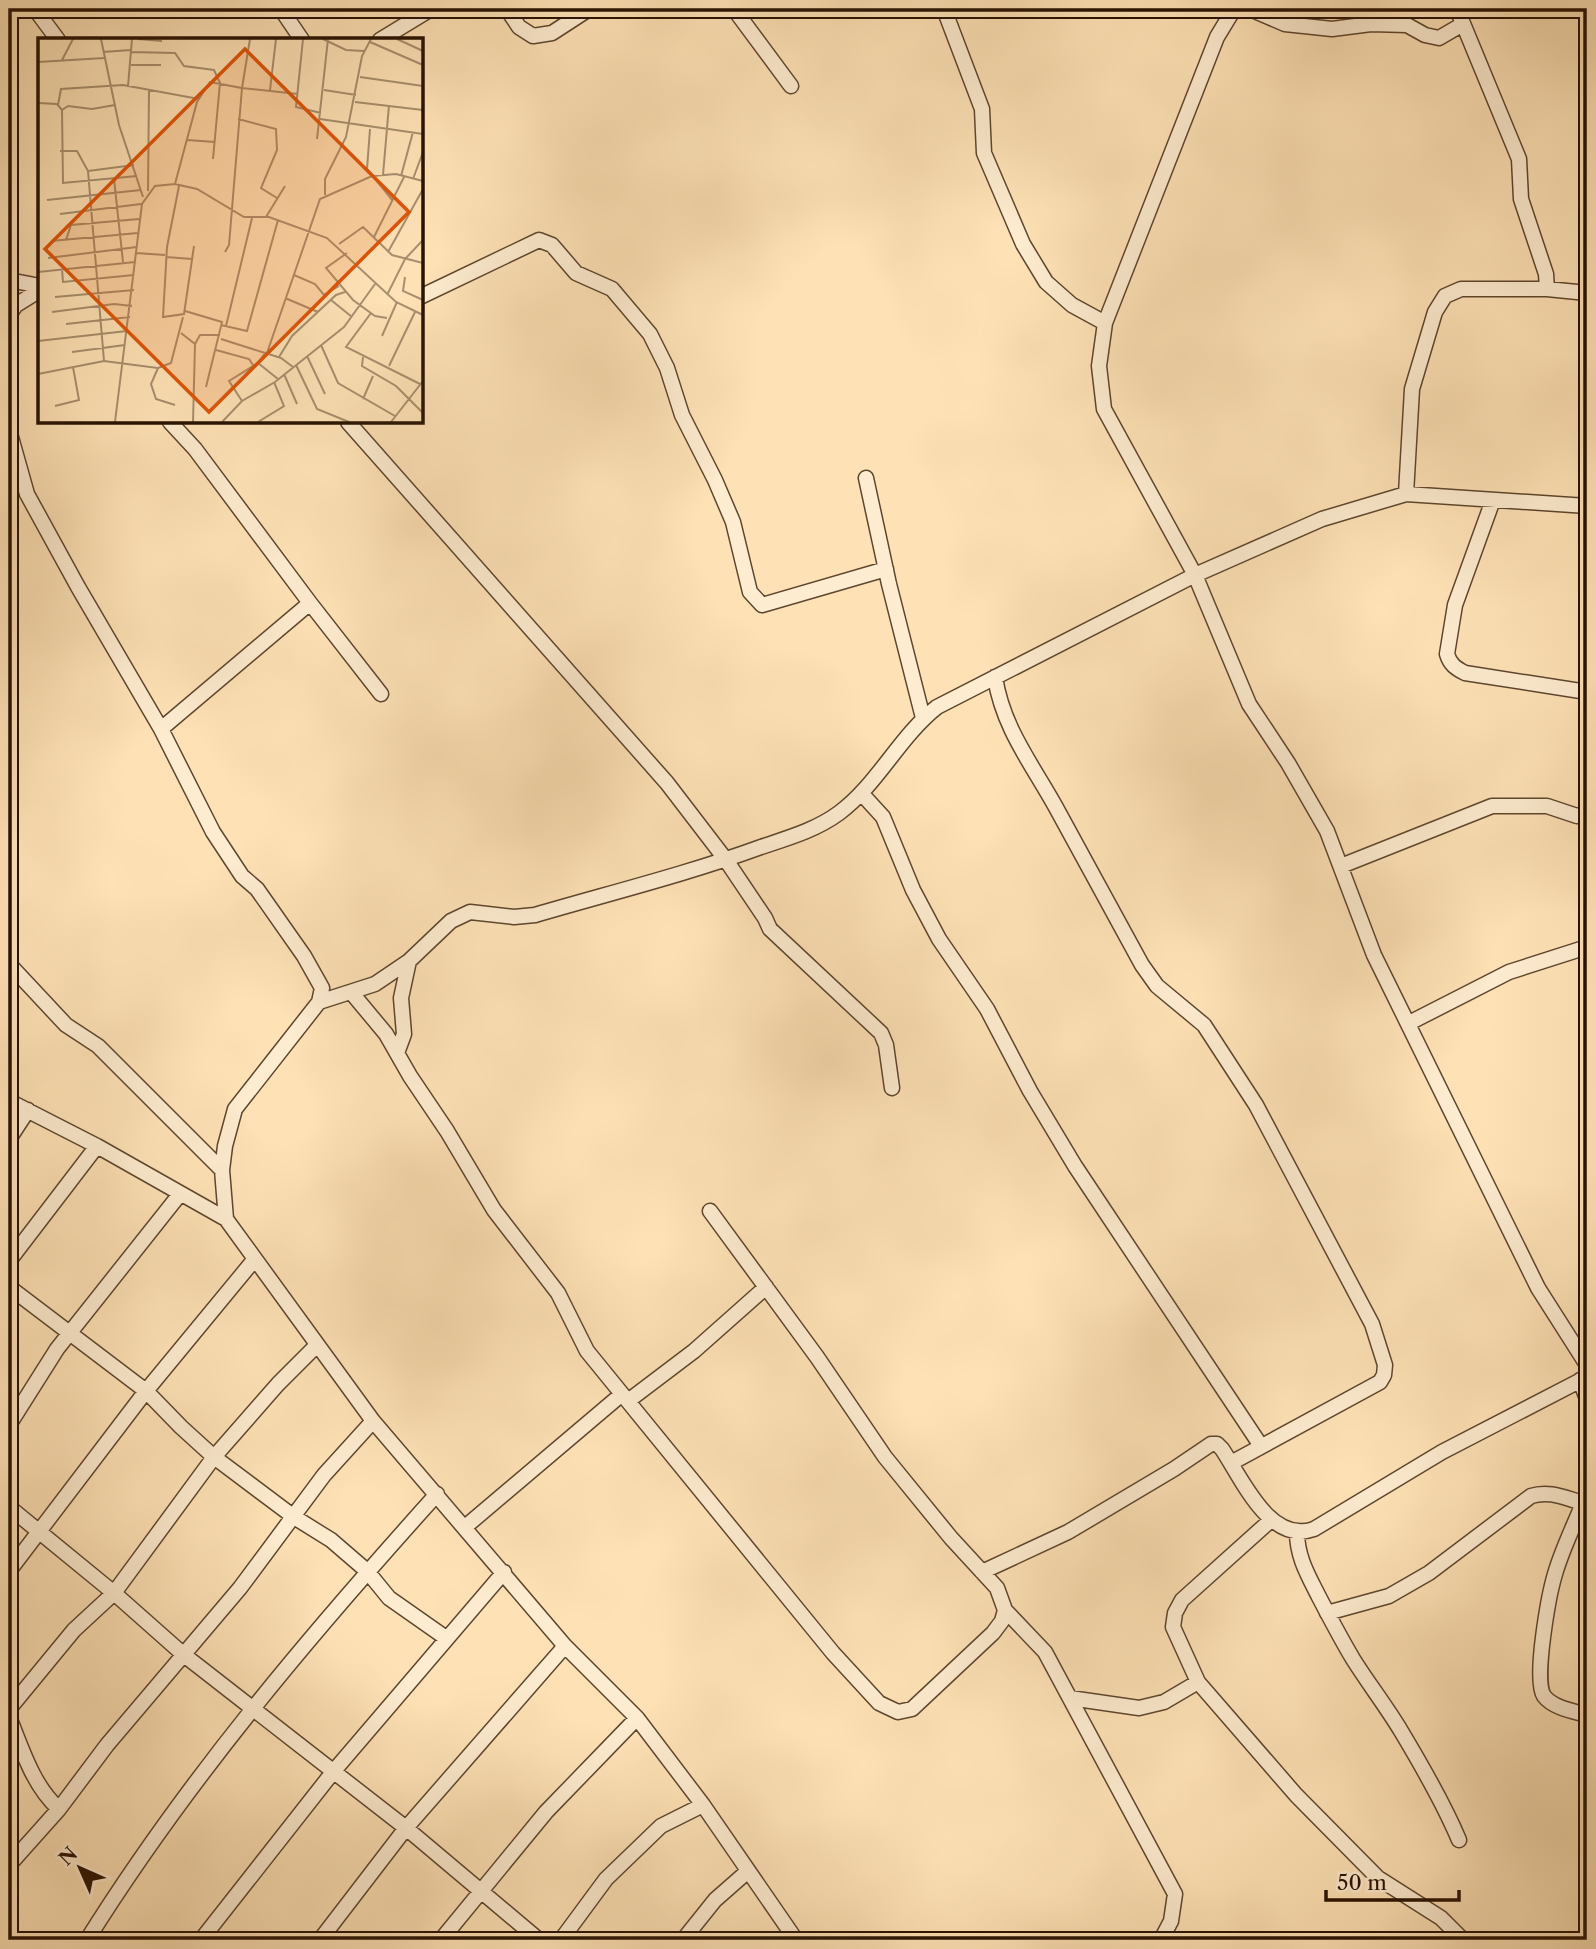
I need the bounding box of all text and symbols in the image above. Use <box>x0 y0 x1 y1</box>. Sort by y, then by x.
inset map <box>38 38 424 424</box>
north arrow <box>46 1834 116 1904</box>
text: N <box>54 1842 82 1870</box>
scale bar <box>1326 1858 1460 1902</box>
text: 50 m <box>1337 1870 1387 1895</box>

